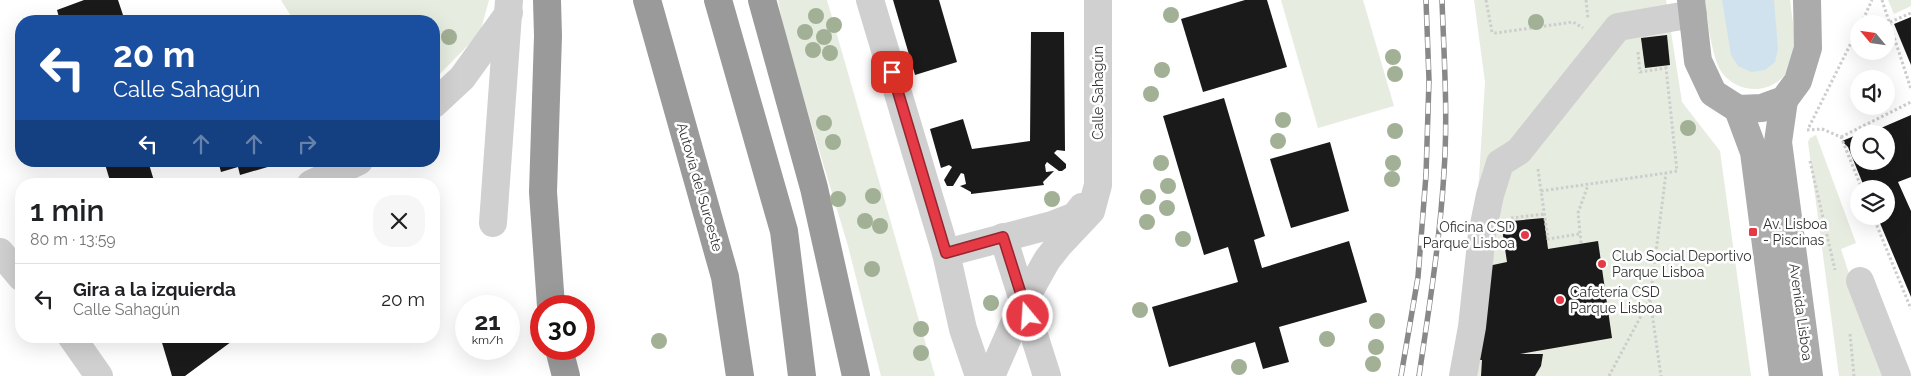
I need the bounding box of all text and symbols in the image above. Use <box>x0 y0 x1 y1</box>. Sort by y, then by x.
north arrow <box>1850 15 1895 60</box>
map controls <box>1850 15 1895 225</box>
text: 20 m <box>113 34 195 75</box>
icon: left <box>30 35 95 100</box>
street label: Calle Sahagún <box>1090 46 1106 140</box>
pin <box>871 51 913 93</box>
icon: arrive <box>878 58 906 86</box>
button: sound <box>1850 70 1895 115</box>
text: Calle Sahagún <box>113 76 260 102</box>
street label: Autovía del Suroeste <box>674 121 726 253</box>
button: search <box>1850 125 1895 170</box>
icon: left <box>134 130 162 158</box>
icon: ahead <box>187 130 215 158</box>
icon: ahead <box>240 130 268 158</box>
icon: right <box>293 130 321 158</box>
button: layers <box>1850 180 1895 225</box>
text: 1 min <box>30 193 105 228</box>
button: close <box>373 195 425 247</box>
place label: Av. Lisboa - Piscinas <box>1763 216 1827 248</box>
place label: Oficina CSD Parque Lisboa <box>1423 219 1515 251</box>
marker: Av. Lisboa - Piscinas <box>1747 226 1759 238</box>
marker: Oficina CSD Parque Lisboa <box>1519 229 1531 241</box>
text: 80 m · 13:59 <box>30 230 116 249</box>
place label: Club Social Deportivo Parque Lisboa <box>1612 248 1751 280</box>
marker: Club Social Deportivo Parque Lisboa <box>1596 258 1608 270</box>
street label: Avenida Lisboa <box>1786 262 1816 362</box>
text: Gira a la izquierda <box>73 278 236 300</box>
place label: Cafetería CSD Parque Lisboa <box>1570 284 1662 316</box>
icon: left <box>30 285 58 313</box>
text: 20 m <box>381 288 425 310</box>
position arrow <box>1001 289 1053 341</box>
marker: Cafetería CSD Parque Lisboa <box>1554 294 1566 306</box>
speed limit sign: 30 <box>530 295 595 360</box>
text: Calle Sahagún <box>73 300 180 319</box>
text: 21 <box>474 306 501 336</box>
text: km/h <box>472 333 503 347</box>

